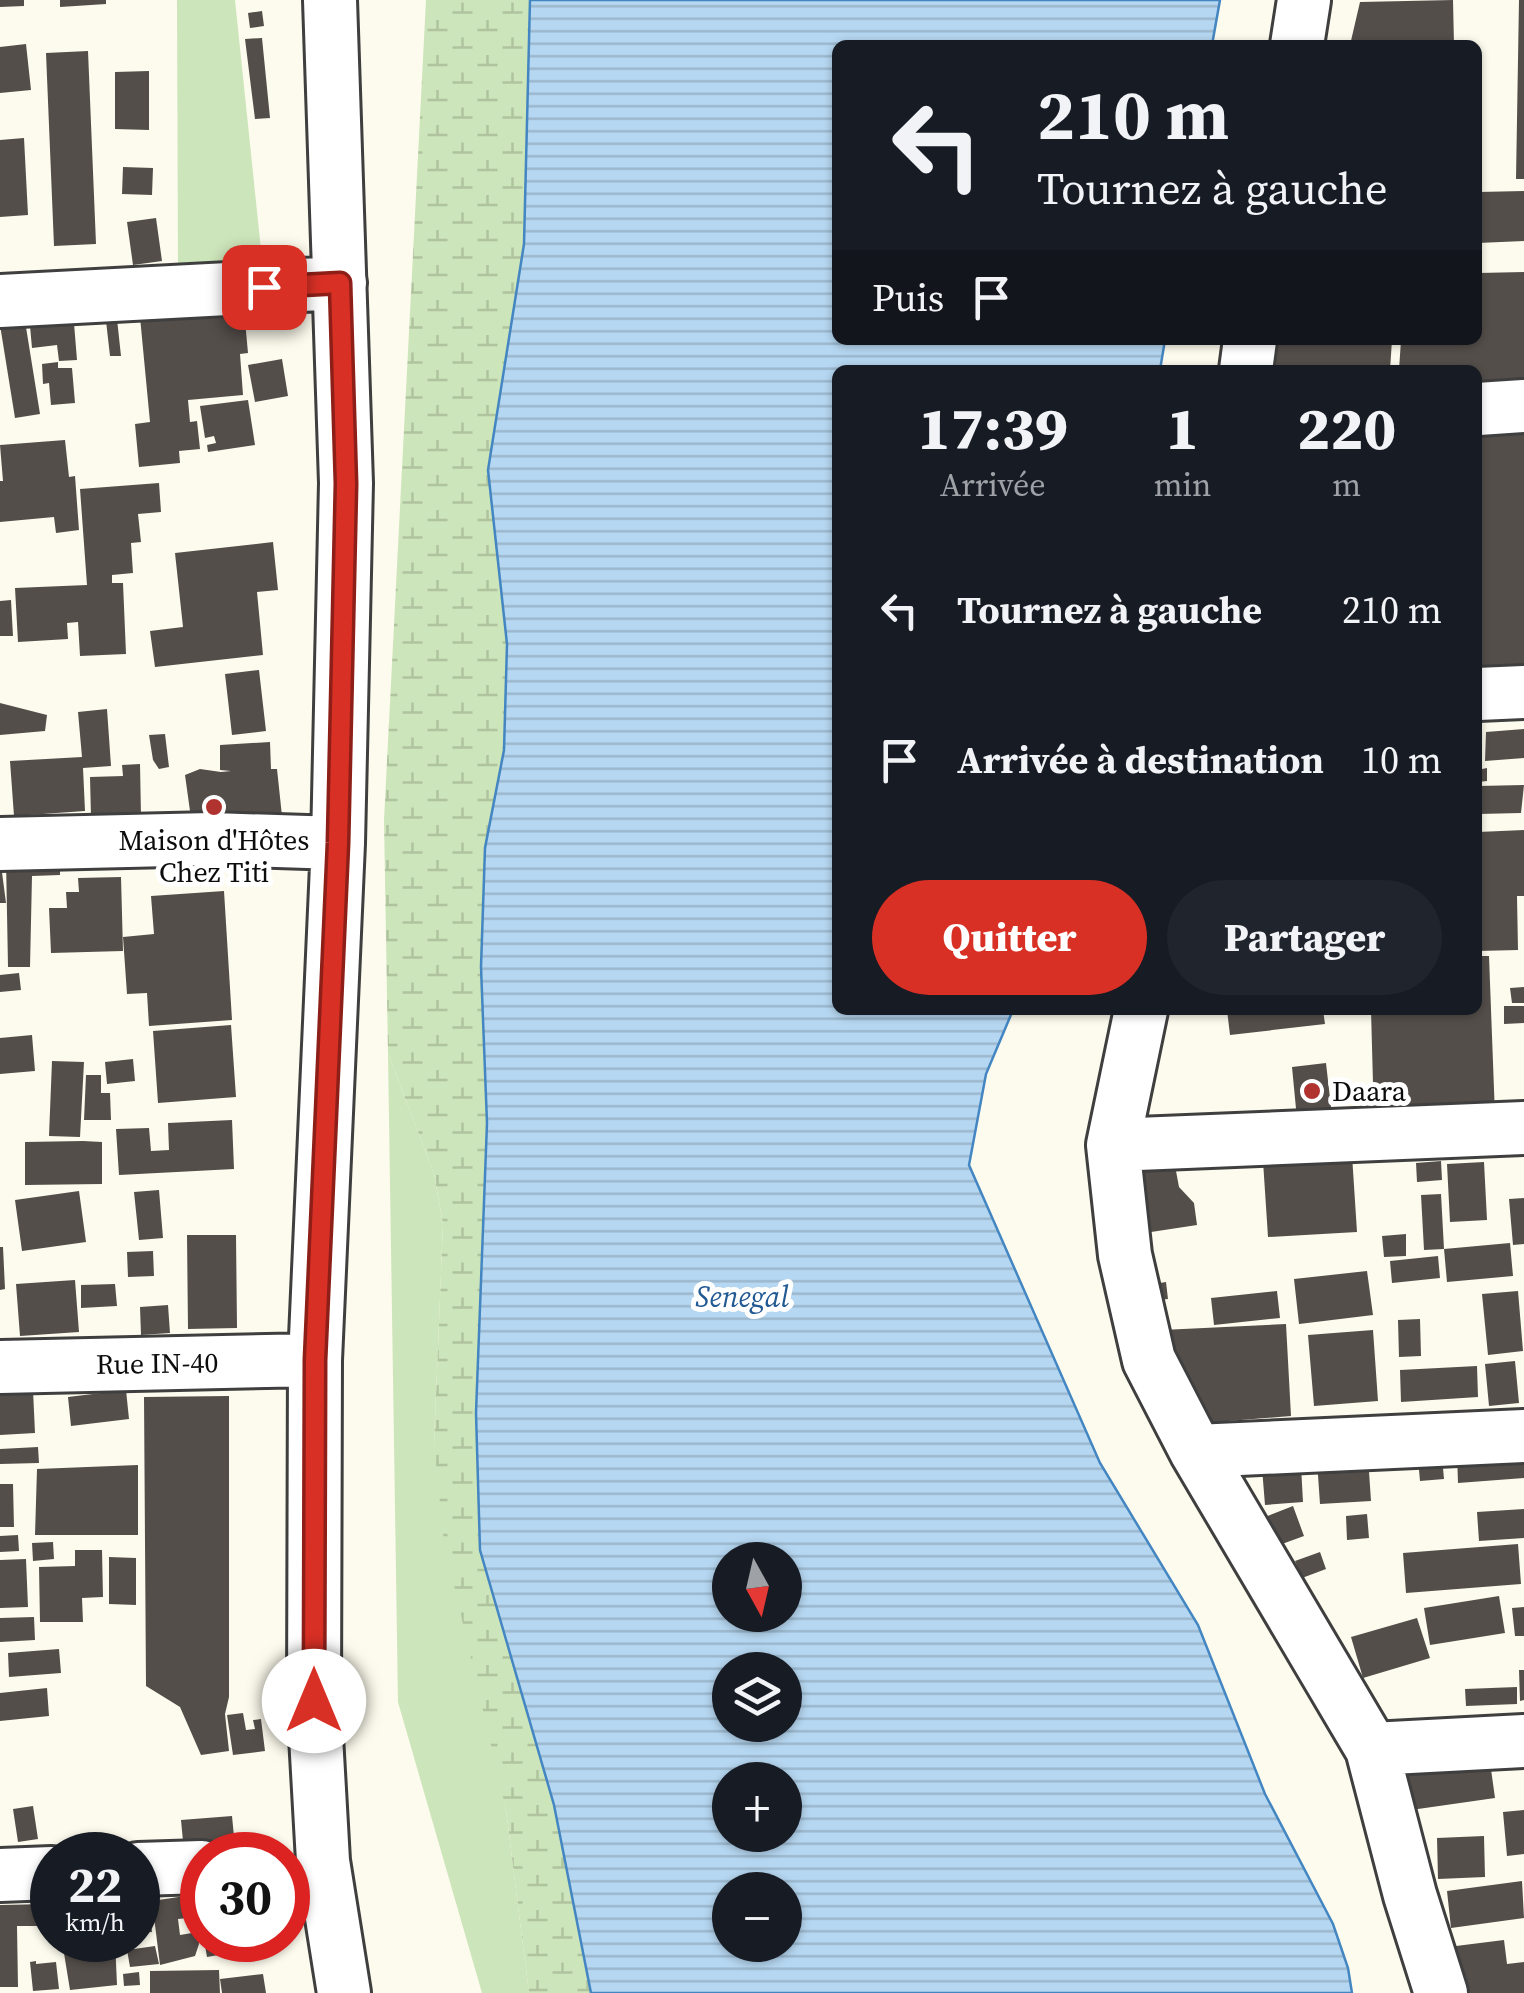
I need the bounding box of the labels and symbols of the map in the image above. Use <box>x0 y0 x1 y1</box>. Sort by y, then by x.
pin <box>222 245 307 330</box>
marker: Maison d'Hôtes Chez Titi <box>203 796 225 818</box>
place label: Maison d'Hôtes Chez Titi <box>119 821 309 891</box>
place label: Daara <box>1332 1072 1407 1110</box>
marker: Daara <box>1301 1080 1323 1102</box>
water label: Senegal <box>695 1276 789 1317</box>
street label: Rue IN-40 <box>95 1343 219 1383</box>
north arrow <box>712 1542 802 1632</box>
position arrow <box>262 1649 366 1753</box>
speed limit sign: 30 <box>180 1832 310 1962</box>

